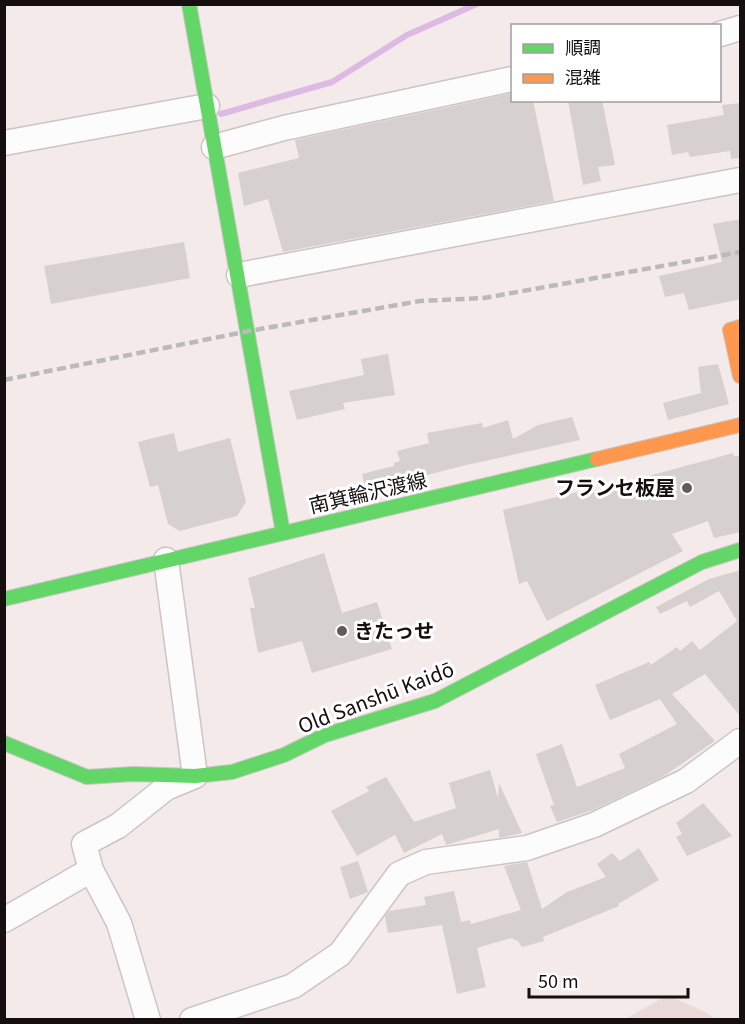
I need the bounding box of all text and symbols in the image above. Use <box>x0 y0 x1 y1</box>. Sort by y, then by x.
legend <box>511 24 721 102</box>
text: 順調 <box>565 33 601 59</box>
text: 混雑 <box>565 63 601 89</box>
street label: 南箕輪沢渡線 <box>306 464 429 519</box>
place label: フランセ板屋 <box>555 472 675 501</box>
marker: フランセ板屋 <box>680 481 694 495</box>
place label: きたっせ <box>354 615 434 644</box>
marker: きたっせ <box>335 624 349 638</box>
street label: Old Sanshū Kaidō <box>293 653 458 740</box>
scale bar <box>529 961 688 999</box>
text: 50 m <box>538 967 579 993</box>

